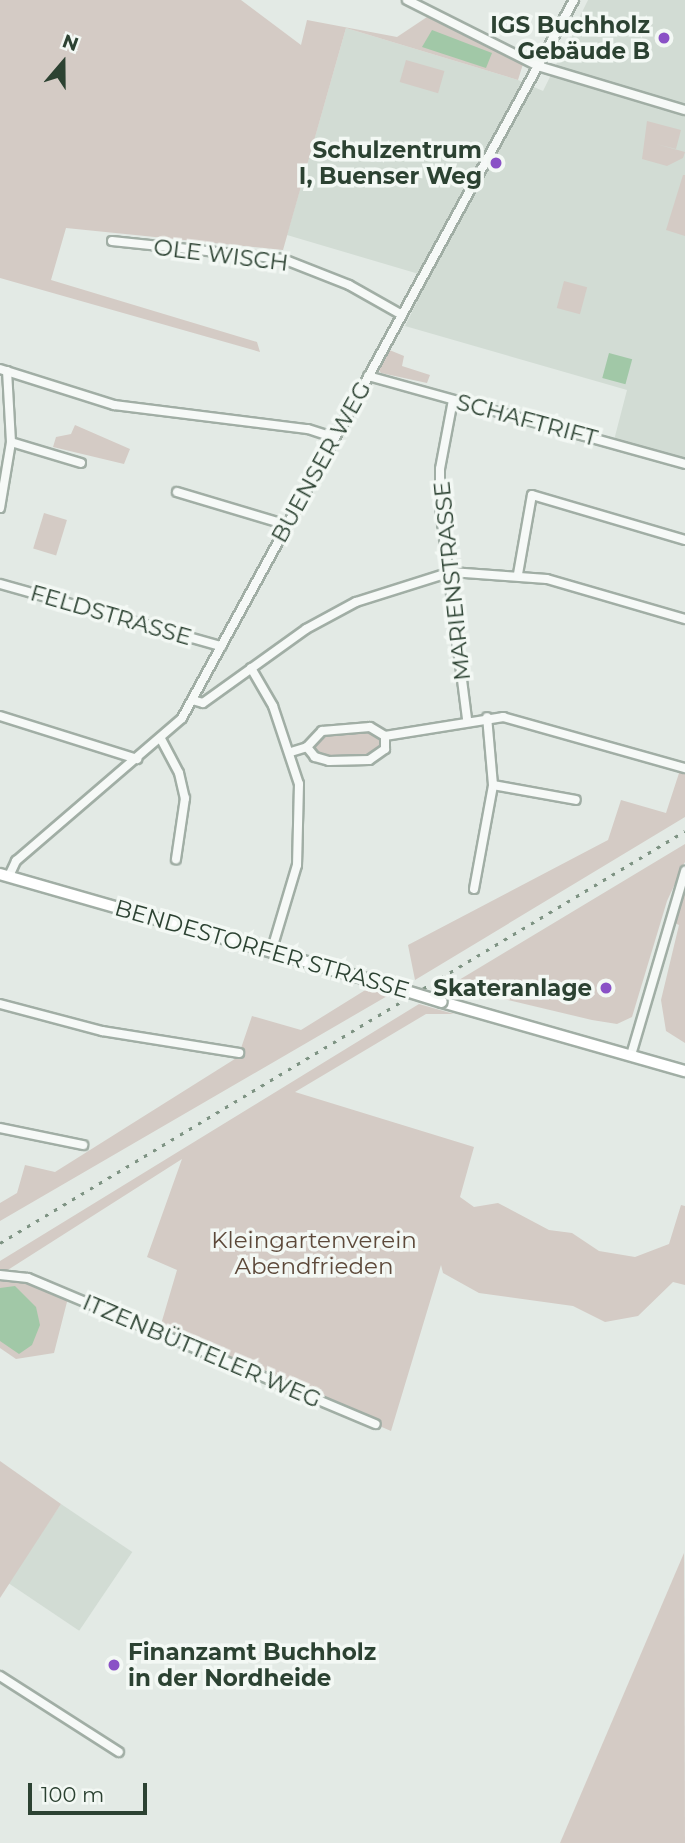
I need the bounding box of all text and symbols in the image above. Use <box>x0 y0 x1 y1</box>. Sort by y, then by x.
place label: IGS Buchholz Gebäude B <box>490 11 650 65</box>
north arrow <box>28 28 98 98</box>
text: N <box>59 29 81 56</box>
marker: IGS Buchholz Gebäude B <box>656 30 672 46</box>
place label: Schulzentrum I, Buenser Weg <box>299 136 482 190</box>
marker: Schulzentrum I, Buenser Weg <box>488 155 504 171</box>
street label: OLE WISCH <box>152 233 290 277</box>
street label: BUENSER WEG <box>265 377 377 547</box>
street label: SCHAFTRIFT <box>453 388 601 452</box>
street label: MARIENSTRASSE <box>428 480 476 682</box>
street label: FELDSTRASSE <box>27 579 195 651</box>
street label: BENDESTORFER STRASSE <box>112 894 412 1004</box>
place label: Skateranlage <box>433 974 592 1002</box>
marker: Skateranlage <box>598 980 614 996</box>
park label: Kleingartenverein Abendfrieden <box>211 1226 417 1280</box>
street label: ITZENBÜTTELER WEG <box>79 1288 325 1414</box>
place label: Finanzamt Buchholz in der Nordheide <box>128 1638 376 1692</box>
marker: Finanzamt Buchholz in der Nordheide <box>106 1657 122 1673</box>
scale bar <box>32 1770 150 1814</box>
text: 100 m <box>41 1782 104 1807</box>

